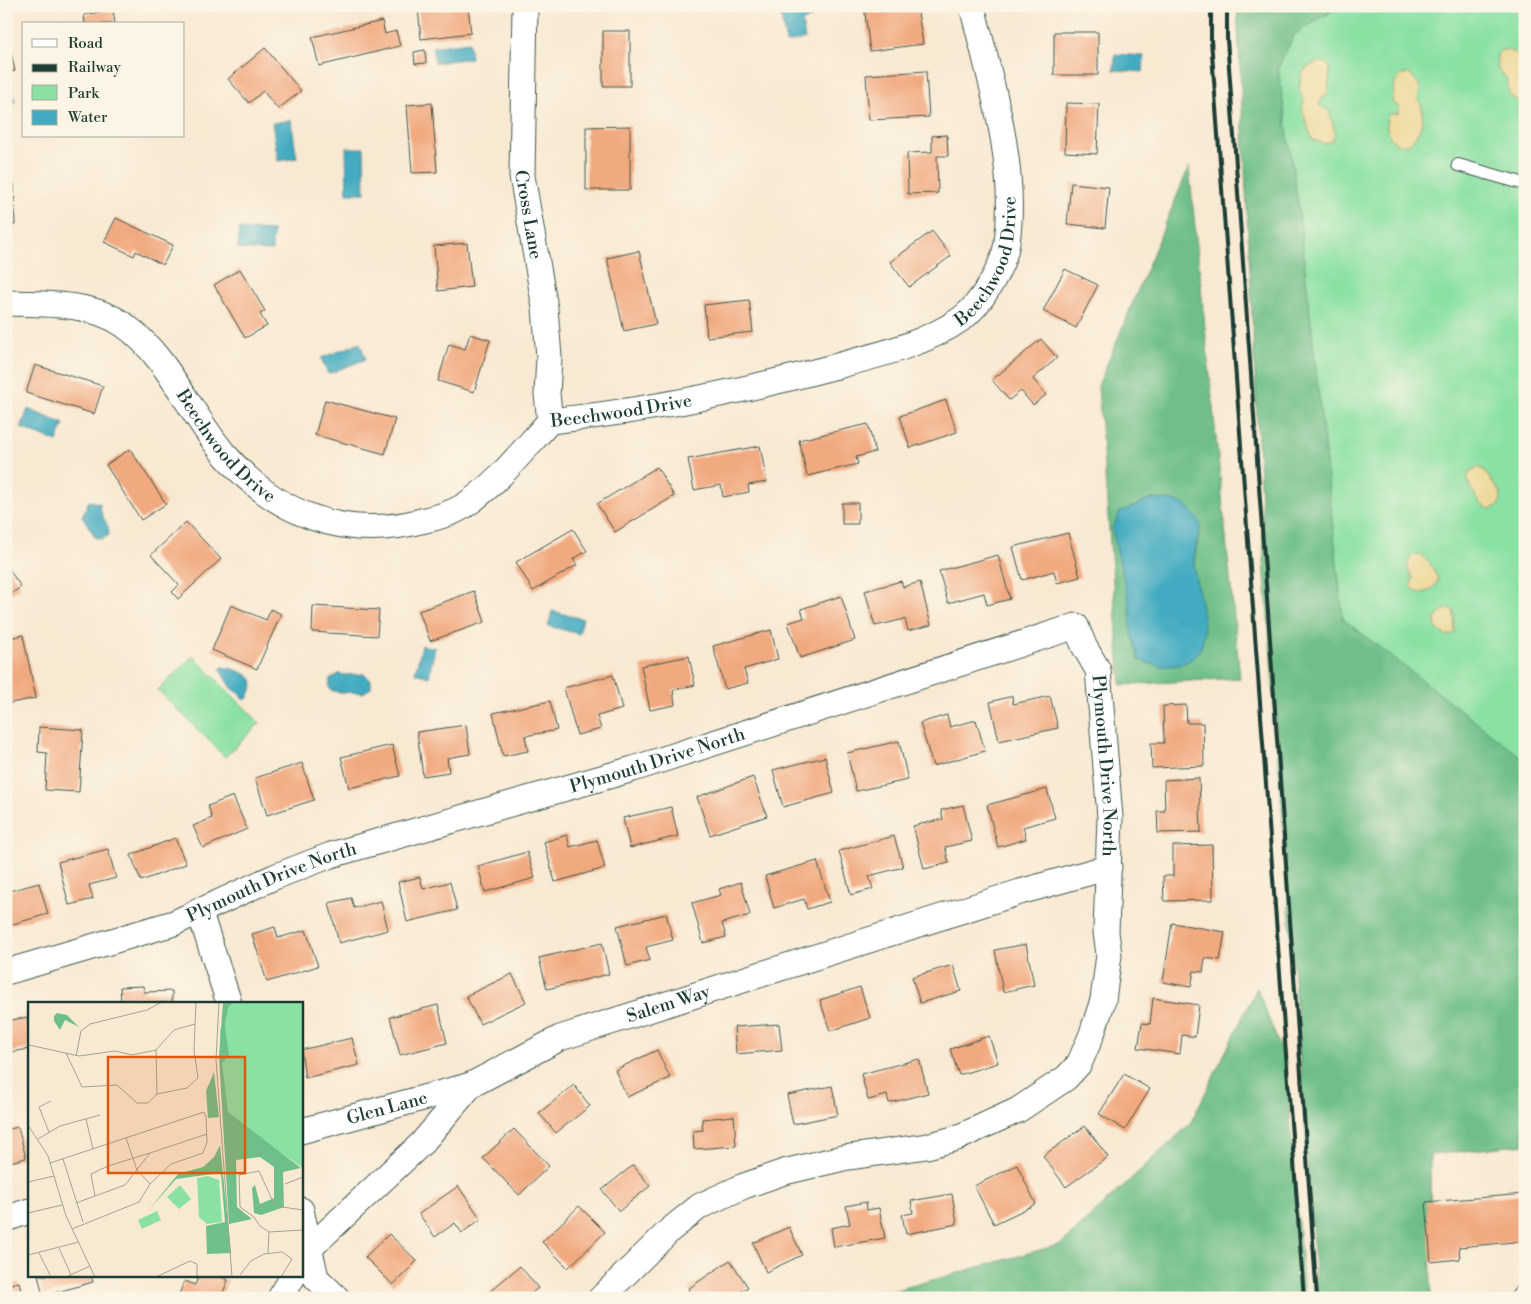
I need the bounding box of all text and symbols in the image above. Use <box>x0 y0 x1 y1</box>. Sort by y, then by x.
legend <box>22 22 185 138</box>
text: Road <box>68 34 103 53</box>
text: Railway <box>68 58 122 77</box>
text: Park <box>68 84 100 103</box>
text: Water <box>67 108 108 127</box>
street label: Cross Lane <box>510 170 547 261</box>
street label: Beechwood Drive <box>949 196 1022 332</box>
street label: Beechwood Drive <box>170 384 280 508</box>
street label: Beechwood Drive <box>548 389 694 433</box>
street label: Plymouth Drive North <box>1086 674 1121 857</box>
street label: Plymouth Drive North <box>567 723 748 798</box>
street label: Plymouth Drive North <box>183 837 359 928</box>
street label: Salem Way <box>624 980 713 1028</box>
inset map <box>28 1002 302 1276</box>
street label: Glen Lane <box>344 1086 430 1130</box>

